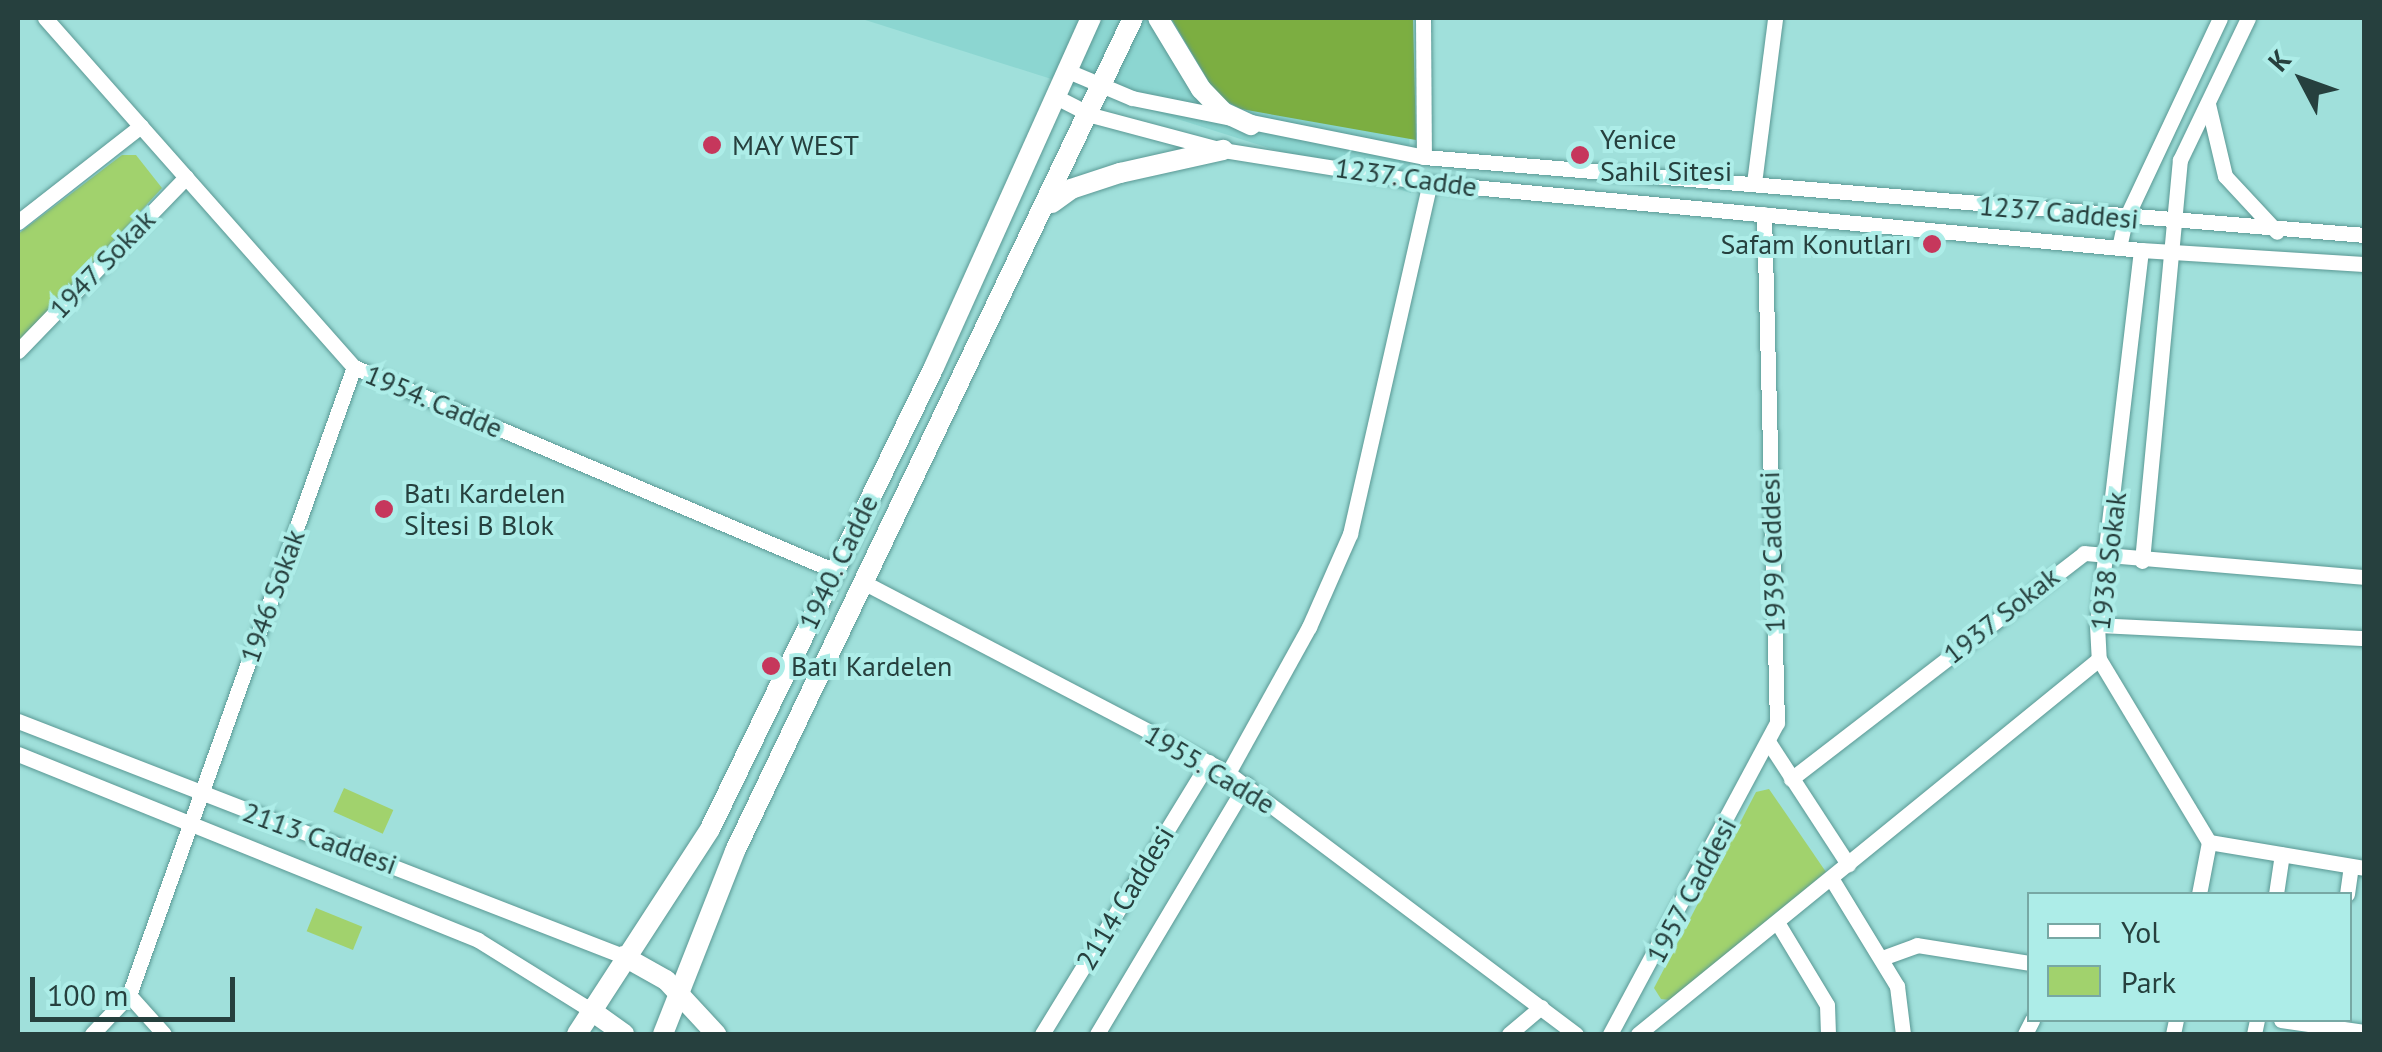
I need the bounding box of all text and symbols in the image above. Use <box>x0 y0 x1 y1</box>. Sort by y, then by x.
north arrow <box>2252 30 2352 130</box>
text: K <box>2259 41 2299 79</box>
place label: Yenice Sahil Sitesi <box>1600 122 1732 188</box>
place label: MAY WEST <box>732 128 860 162</box>
marker: MAY WEST <box>701 134 723 156</box>
marker: Yenice Sahil Sitesi <box>1569 144 1591 166</box>
street label: 1237. Cadde <box>1332 150 1480 204</box>
street label: 1237 Caddesi <box>1977 188 2141 236</box>
street label: 1947 Sokak <box>42 202 162 326</box>
place label: Safam Konutları <box>1720 227 1912 261</box>
marker: Safam Konutları <box>1921 233 1943 255</box>
street label: 1954. Cadde <box>359 357 509 445</box>
street label: 1939 Caddesi <box>1752 471 1792 633</box>
place label: Batı Kardelen Sİtesi B Blok <box>404 476 565 542</box>
street label: 1940. Cadde <box>790 488 886 636</box>
street label: 1938 Sokak <box>2083 490 2133 632</box>
marker: Batı Kardelen Sİtesi B Blok <box>373 498 395 520</box>
street label: 1946 Sokak <box>232 525 312 667</box>
street label: 1937 Sokak <box>1936 559 2066 671</box>
place label: Batı Kardelen <box>791 649 952 683</box>
marker: Batı Kardelen <box>760 655 782 677</box>
street label: 1955. Cadde <box>1138 716 1282 822</box>
street label: 2113 Caddesi <box>238 795 402 881</box>
street label: 1957 Caddesi <box>1638 811 1744 969</box>
street label: 2114 Caddesi <box>1069 820 1181 976</box>
legend <box>2027 892 2352 1022</box>
text: Yol <box>2121 912 2160 951</box>
scale bar <box>35 957 240 1019</box>
text: Park <box>2121 962 2176 1001</box>
text: 100 m <box>47 975 128 1014</box>

